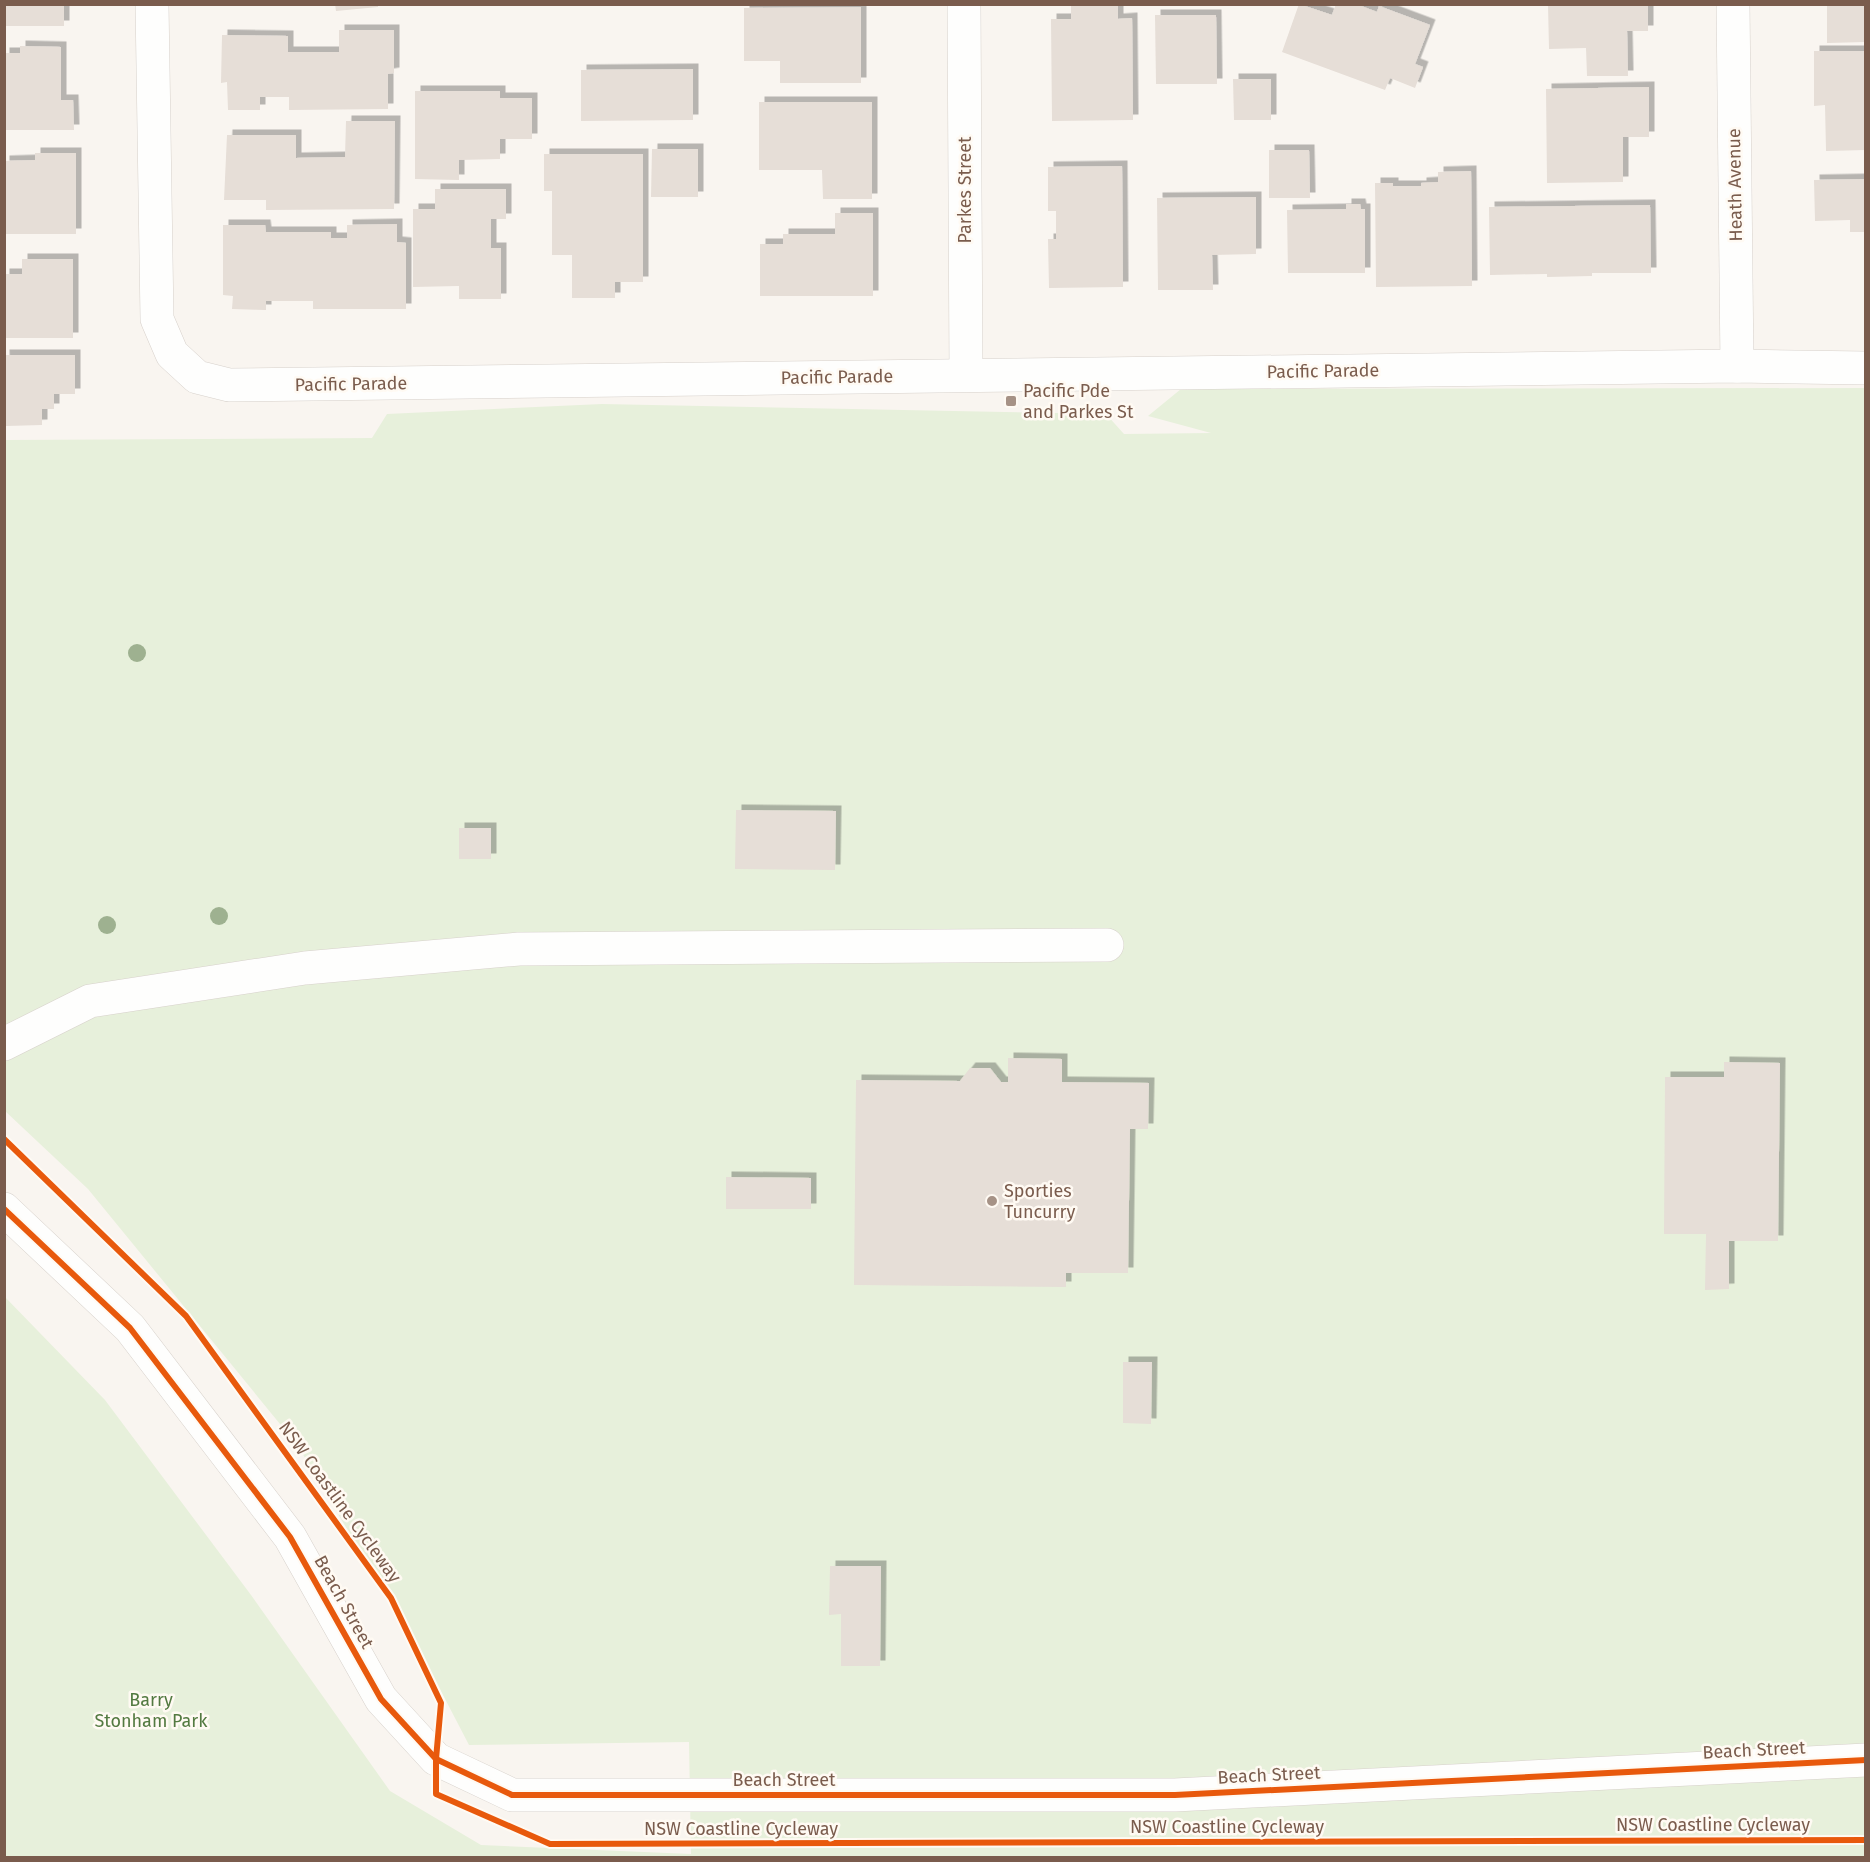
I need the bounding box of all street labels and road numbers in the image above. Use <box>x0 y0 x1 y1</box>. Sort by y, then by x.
street label: Heath Avenue <box>1723 128 1747 242</box>
street label: Parkes Street <box>954 136 976 244</box>
street label: Pacific Parade <box>1267 359 1379 383</box>
street label: Pacific Parade <box>781 365 893 389</box>
street label: Pacific Parade <box>295 372 407 396</box>
street label: NSW Coastline Cycleway <box>274 1417 406 1587</box>
street label: Beach Street <box>309 1552 379 1653</box>
street label: Beach Street <box>1702 1736 1807 1764</box>
street label: Beach Street <box>1217 1761 1322 1789</box>
street label: Beach Street <box>732 1769 836 1791</box>
street label: NSW Coastline Cycleway <box>1616 1814 1810 1836</box>
street label: NSW Coastline Cycleway <box>1130 1816 1324 1838</box>
street label: NSW Coastline Cycleway <box>644 1818 838 1840</box>

